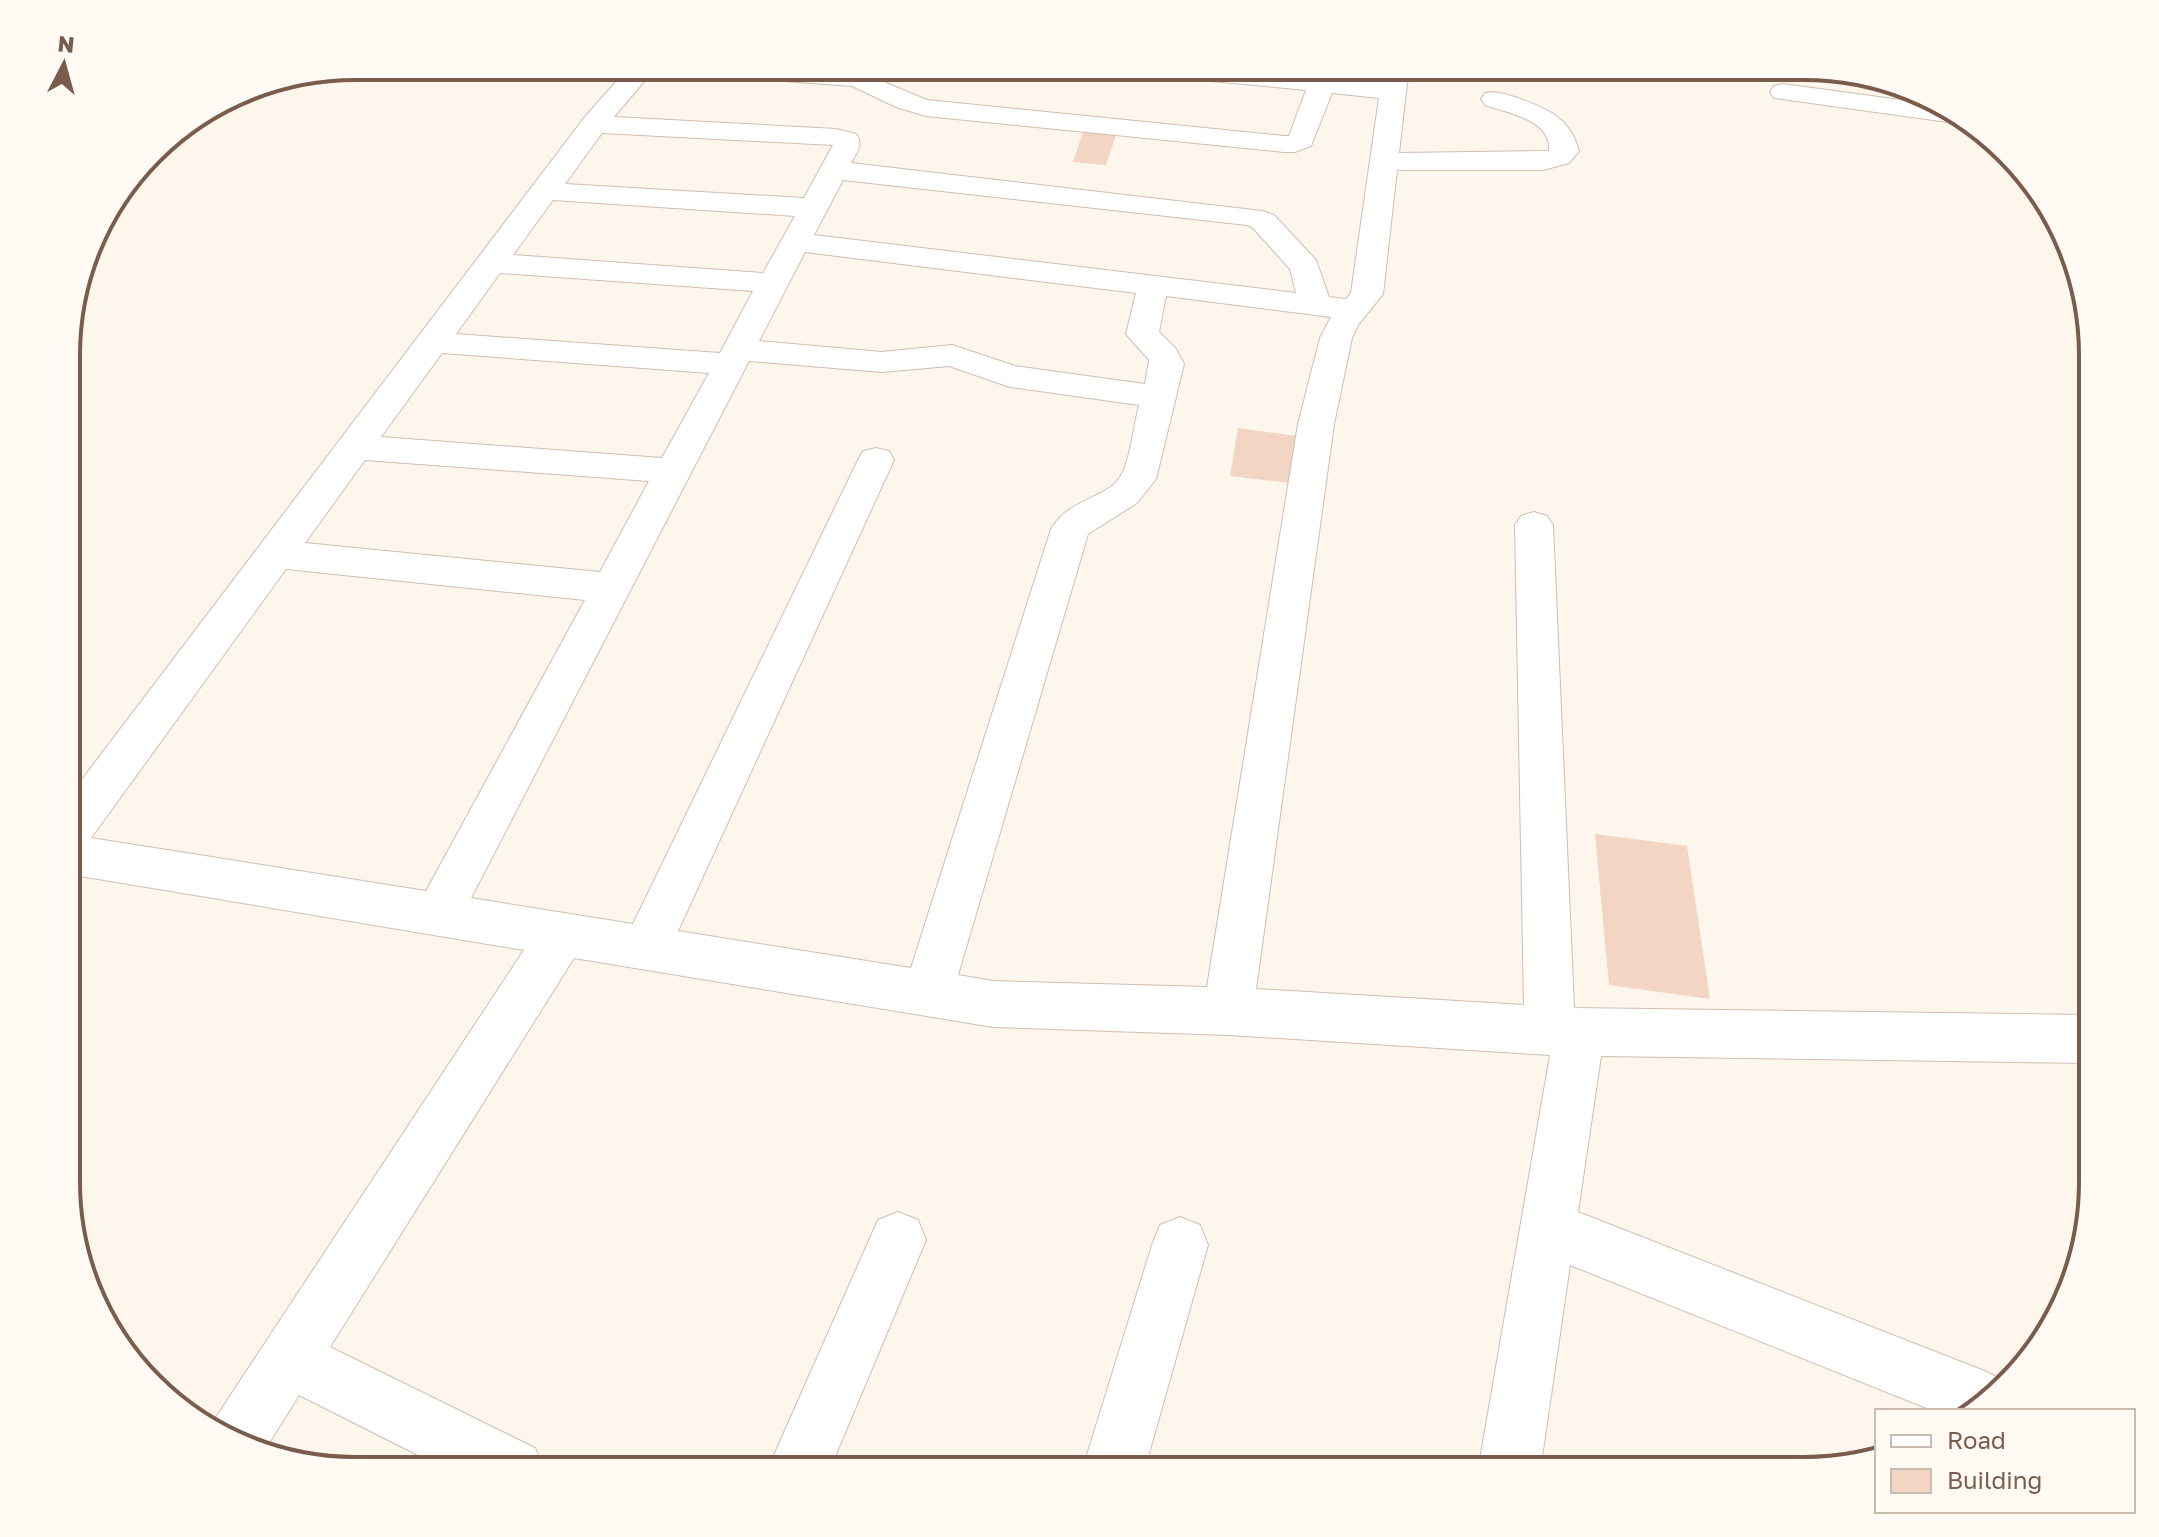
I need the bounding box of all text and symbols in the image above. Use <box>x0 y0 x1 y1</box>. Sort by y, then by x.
north arrow <box>24 24 104 104</box>
text: N <box>56 29 76 58</box>
legend <box>1875 1409 2135 1513</box>
text: Road <box>1947 1425 2006 1454</box>
text: Building <box>1947 1465 2042 1494</box>

